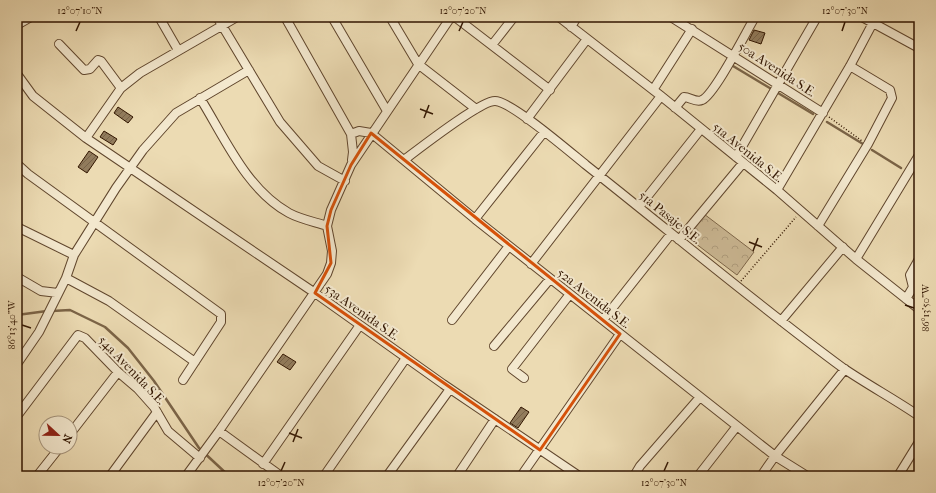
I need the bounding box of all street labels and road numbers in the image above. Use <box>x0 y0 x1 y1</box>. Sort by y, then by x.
street label: 50a Avenida S.E. <box>736 38 818 100</box>
street label: 51a Avenida S.E. <box>710 119 786 185</box>
street label: 51a Pasaje S.E. <box>636 187 704 247</box>
street label: 52a Avenida S.E. <box>554 265 634 331</box>
street label: 53a Avenida S.E. <box>322 281 402 343</box>
street label: 54a Avenida S.E. <box>95 333 169 407</box>

